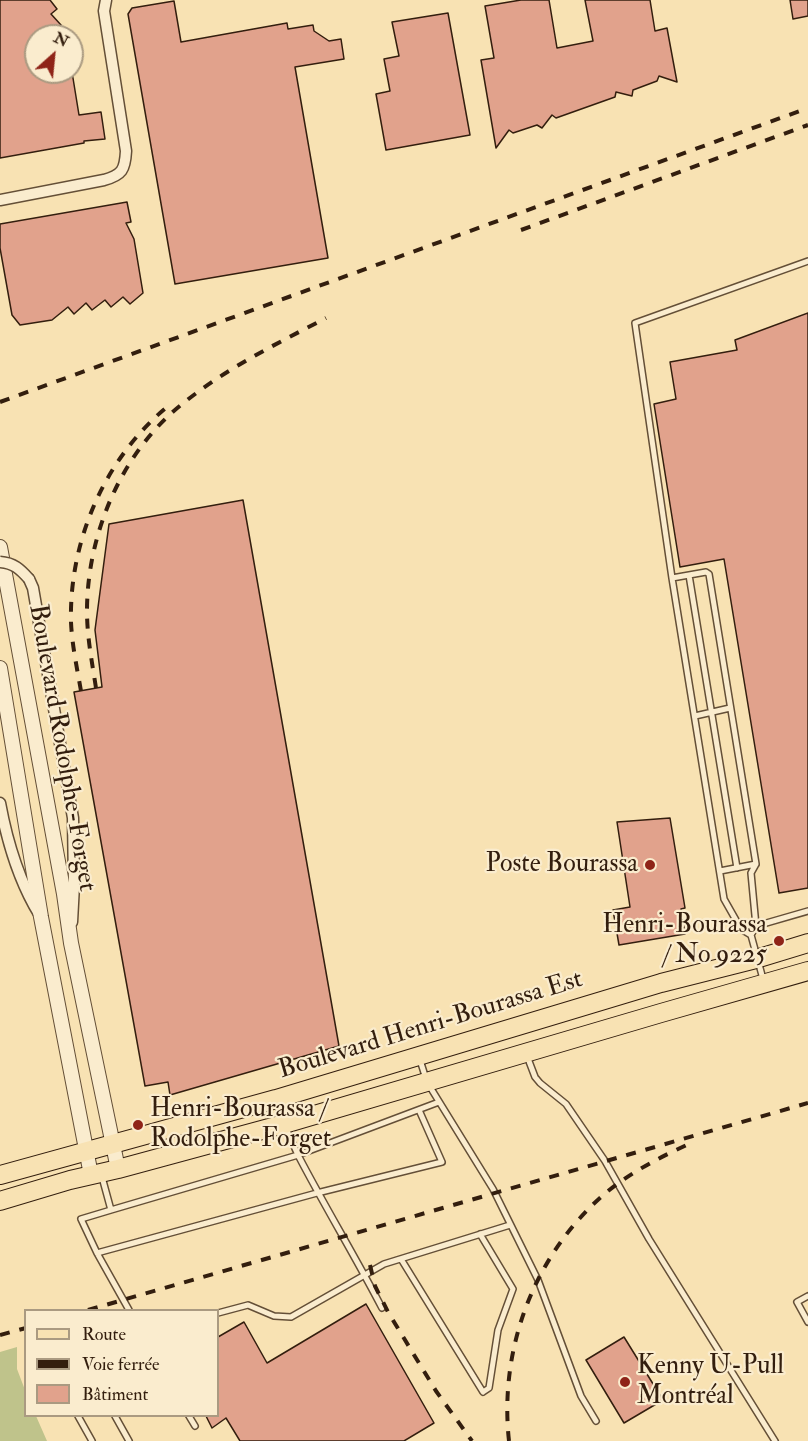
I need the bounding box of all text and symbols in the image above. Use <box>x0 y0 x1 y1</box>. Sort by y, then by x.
north arrow <box>24 24 84 84</box>
text: N <box>50 28 72 52</box>
street label: Boulevard Rodolphe-Forget <box>20 602 102 894</box>
place label: Poste Bourassa <box>485 849 638 881</box>
marker: Poste Bourassa <box>643 858 657 872</box>
place label: Henri-Bourassa / No 9225 <box>602 910 767 972</box>
marker: Henri-Bourassa / No 9225 <box>772 934 786 948</box>
street label: Boulevard Henri-Bourassa Est <box>275 965 587 1087</box>
place label: Henri-Bourassa / Rodolphe-Forget <box>150 1094 331 1156</box>
marker: Henri-Bourassa / Rodolphe-Forget <box>131 1118 145 1132</box>
legend <box>24 1309 219 1417</box>
text: Route <box>82 1323 126 1346</box>
place label: Kenny U-Pull Montréal <box>637 1351 784 1412</box>
text: Voie ferrée <box>82 1353 160 1376</box>
marker: Kenny U-Pull Montréal <box>618 1375 632 1389</box>
text: Bâtiment <box>82 1383 148 1406</box>

